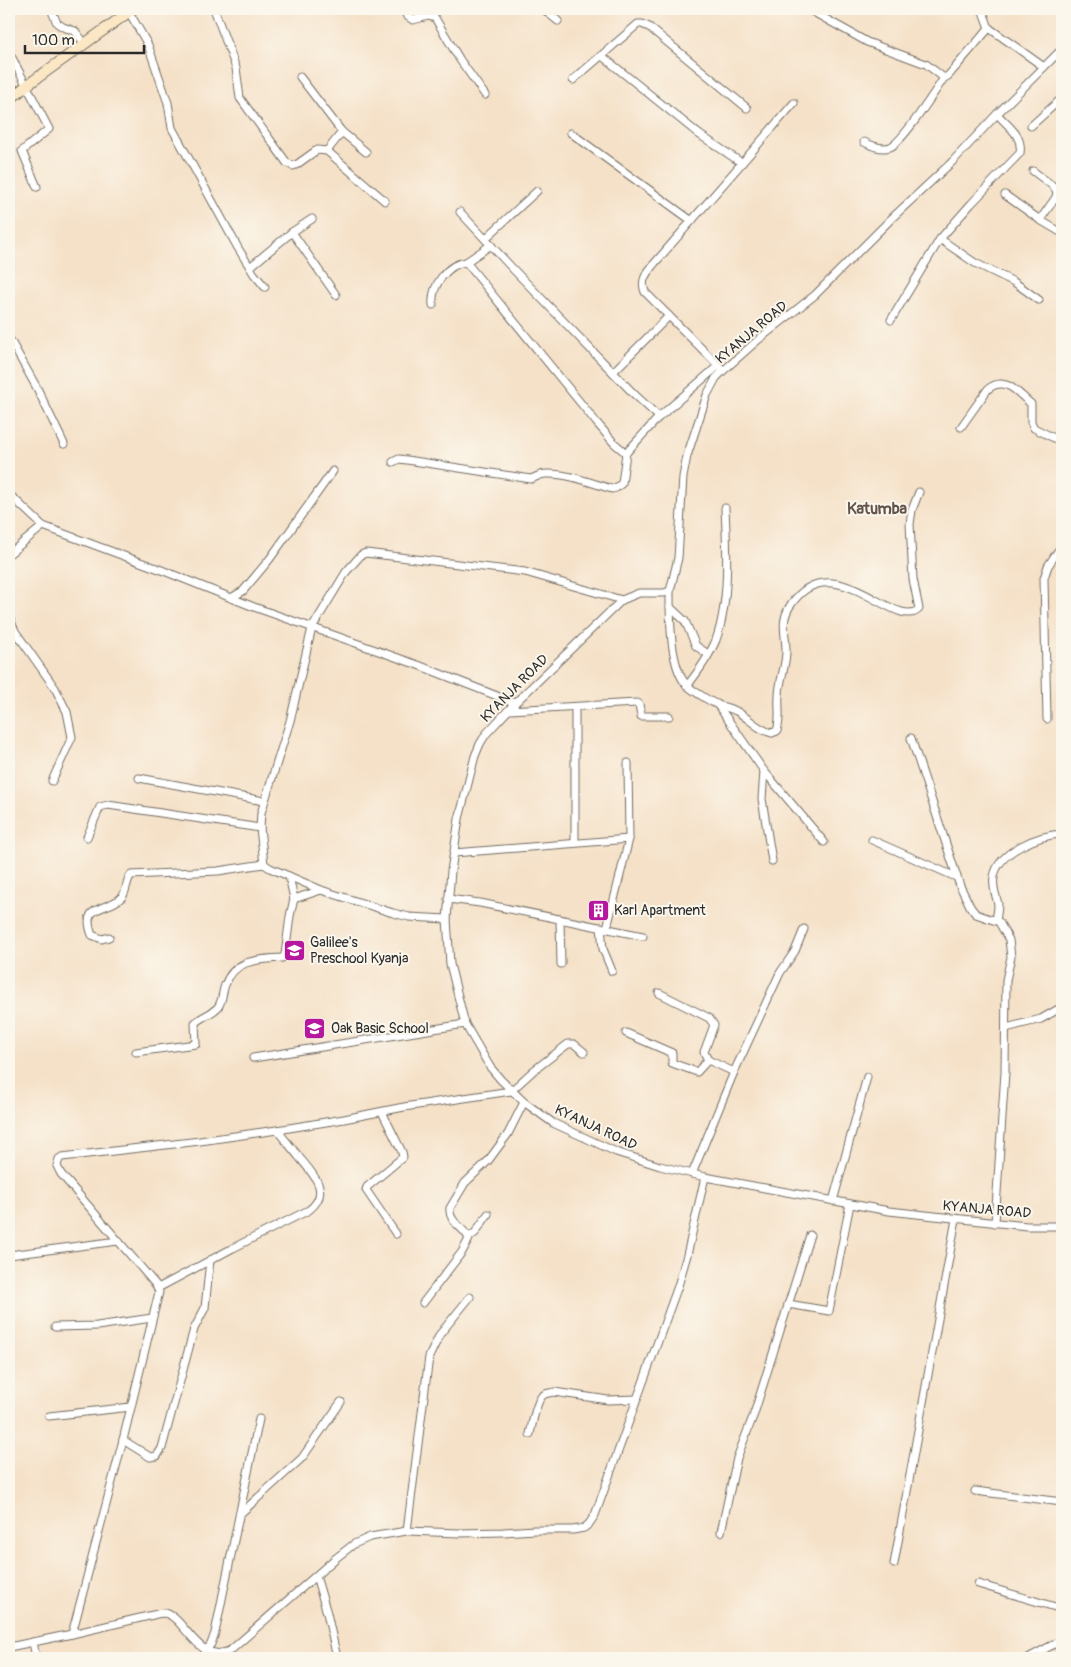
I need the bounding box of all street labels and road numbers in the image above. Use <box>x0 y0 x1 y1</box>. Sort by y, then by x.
street label: KYANJA ROAD <box>712 297 791 367</box>
street label: KYANJA ROAD <box>477 651 552 726</box>
street label: KYANJA ROAD <box>552 1101 640 1154</box>
street label: KYANJA ROAD <box>942 1197 1032 1222</box>

